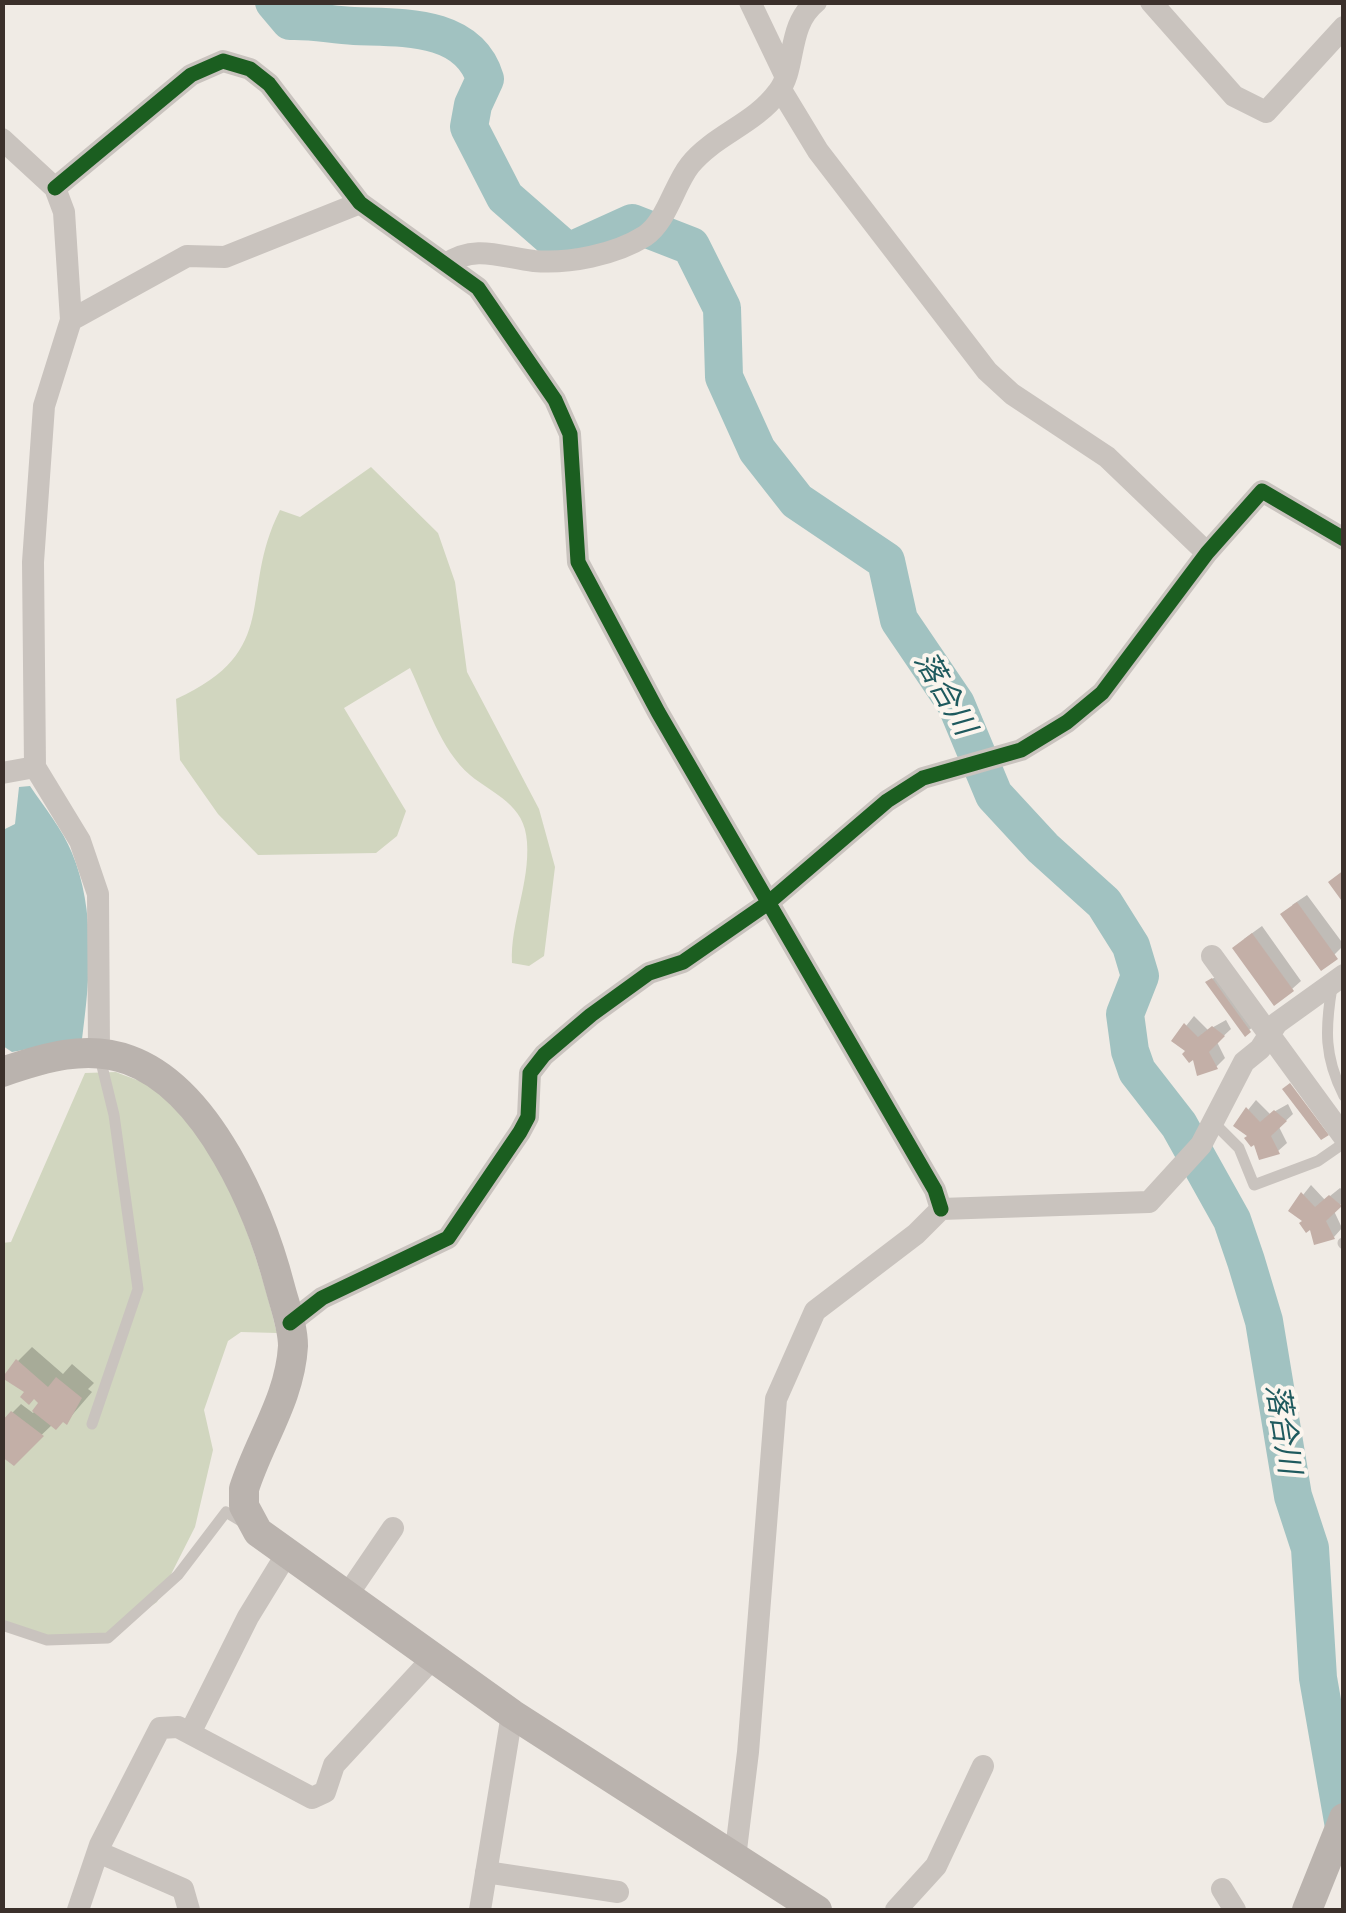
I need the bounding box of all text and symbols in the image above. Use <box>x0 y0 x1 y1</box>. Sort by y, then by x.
water label: 落合川 <box>906 646 982 742</box>
water label: 落合川 <box>1257 1382 1307 1476</box>

